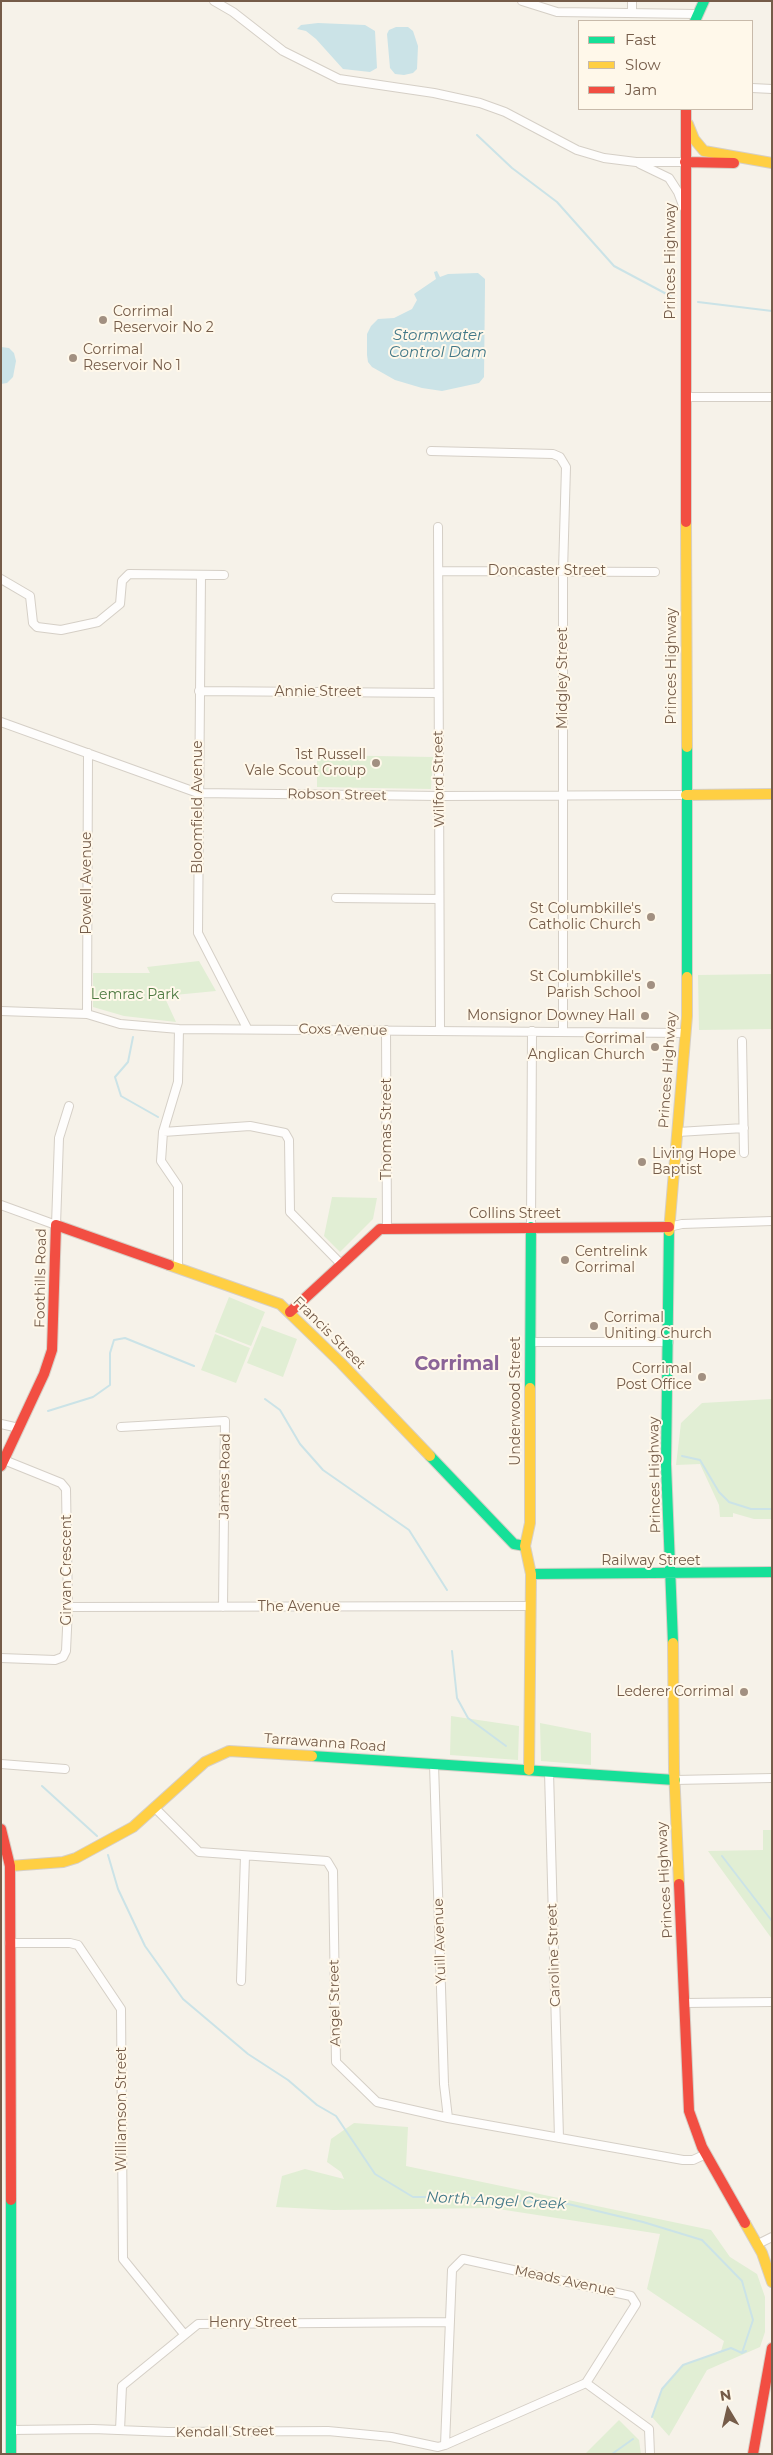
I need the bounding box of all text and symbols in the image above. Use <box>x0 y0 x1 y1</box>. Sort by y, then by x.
legend <box>578 20 753 110</box>
text: Fast <box>625 30 656 49</box>
text: Slow <box>625 55 661 74</box>
text: Jam <box>625 80 657 99</box>
street label: Princes Highway <box>663 203 679 319</box>
place label: Corrimal Reservoir No 2 <box>113 304 214 336</box>
marker: Corrimal Reservoir No 2 <box>97 314 109 326</box>
water label: Stormwater Control Dam <box>389 327 487 362</box>
place label: Corrimal Reservoir No 1 <box>83 342 181 374</box>
marker: Corrimal Reservoir No 1 <box>67 352 79 364</box>
street label: Doncaster Street <box>488 563 606 579</box>
street label: Princes Highway <box>664 608 680 724</box>
street label: Midgley Street <box>555 627 571 729</box>
street label: Annie Street <box>274 684 362 700</box>
street label: Wilford Street <box>430 730 448 828</box>
street label: Bloomfield Avenue <box>190 740 206 874</box>
place label: 1st Russell Vale Scout Group <box>245 747 366 780</box>
marker: 1st Russell Vale Scout Group <box>370 757 382 769</box>
street label: Robson Street <box>287 786 387 804</box>
street label: Powell Avenue <box>79 831 95 935</box>
place label: St Columbkille's Catholic Church <box>528 901 641 934</box>
marker: St Columbkille's Catholic Church <box>645 911 657 923</box>
place label: St Columbkille's Parish School <box>530 969 641 1002</box>
marker: St Columbkille's Parish School <box>645 979 657 991</box>
park label: Lemrac Park <box>91 987 179 1003</box>
place label: Monsignor Downey Hall <box>467 1008 635 1024</box>
marker: Monsignor Downey Hall <box>639 1010 651 1022</box>
street label: Princes Highway <box>656 1011 680 1129</box>
street label: Coxs Avenue <box>298 1021 388 1039</box>
place label: Corrimal Anglican Church <box>528 1031 645 1064</box>
marker: Corrimal Anglican Church <box>649 1041 661 1053</box>
street label: Thomas Street <box>379 1078 395 1180</box>
place label: Living Hope Baptist <box>652 1146 736 1178</box>
marker: Living Hope Baptist <box>636 1156 648 1168</box>
street label: Collins Street <box>469 1206 561 1222</box>
street label: Foothills Road <box>32 1228 50 1328</box>
place label: Centrelink Corrimal <box>575 1244 647 1276</box>
marker: Centrelink Corrimal <box>559 1254 571 1266</box>
street label: Francis Street <box>289 1293 369 1373</box>
place label: Corrimal Uniting Church <box>604 1310 712 1342</box>
marker: Corrimal Uniting Church <box>588 1320 600 1332</box>
street label: Underwood Street <box>508 1336 524 1466</box>
district label: Corrimal <box>414 1353 500 1375</box>
place label: Corrimal Post Office <box>616 1361 692 1394</box>
marker: Corrimal Post Office <box>696 1371 708 1383</box>
street label: Princes Highway <box>646 1416 664 1534</box>
street label: James Road <box>216 1433 234 1519</box>
street label: Girvan Crescent <box>59 1514 75 1626</box>
street label: Railway Street <box>601 1553 701 1569</box>
street label: The Avenue <box>258 1599 340 1615</box>
place label: Lederer Corrimal <box>616 1684 734 1700</box>
marker: Lederer Corrimal <box>738 1686 750 1698</box>
street label: Tarrawanna Road <box>263 1730 387 1756</box>
street label: Princes Highway <box>654 1821 676 1939</box>
street label: Yuill Avenue <box>430 1898 450 1984</box>
street label: Caroline Street <box>544 1903 564 2007</box>
street label: Angel Street <box>326 1959 344 2047</box>
street label: Williamson Street <box>114 2047 130 2171</box>
water label: North Angel Creek <box>426 2188 566 2214</box>
street label: Meads Avenue <box>513 2262 617 2300</box>
street label: Henry Street <box>209 2315 297 2331</box>
north arrow <box>703 2385 753 2435</box>
text: N <box>719 2385 733 2405</box>
street label: Kendall Street <box>175 2423 275 2441</box>

